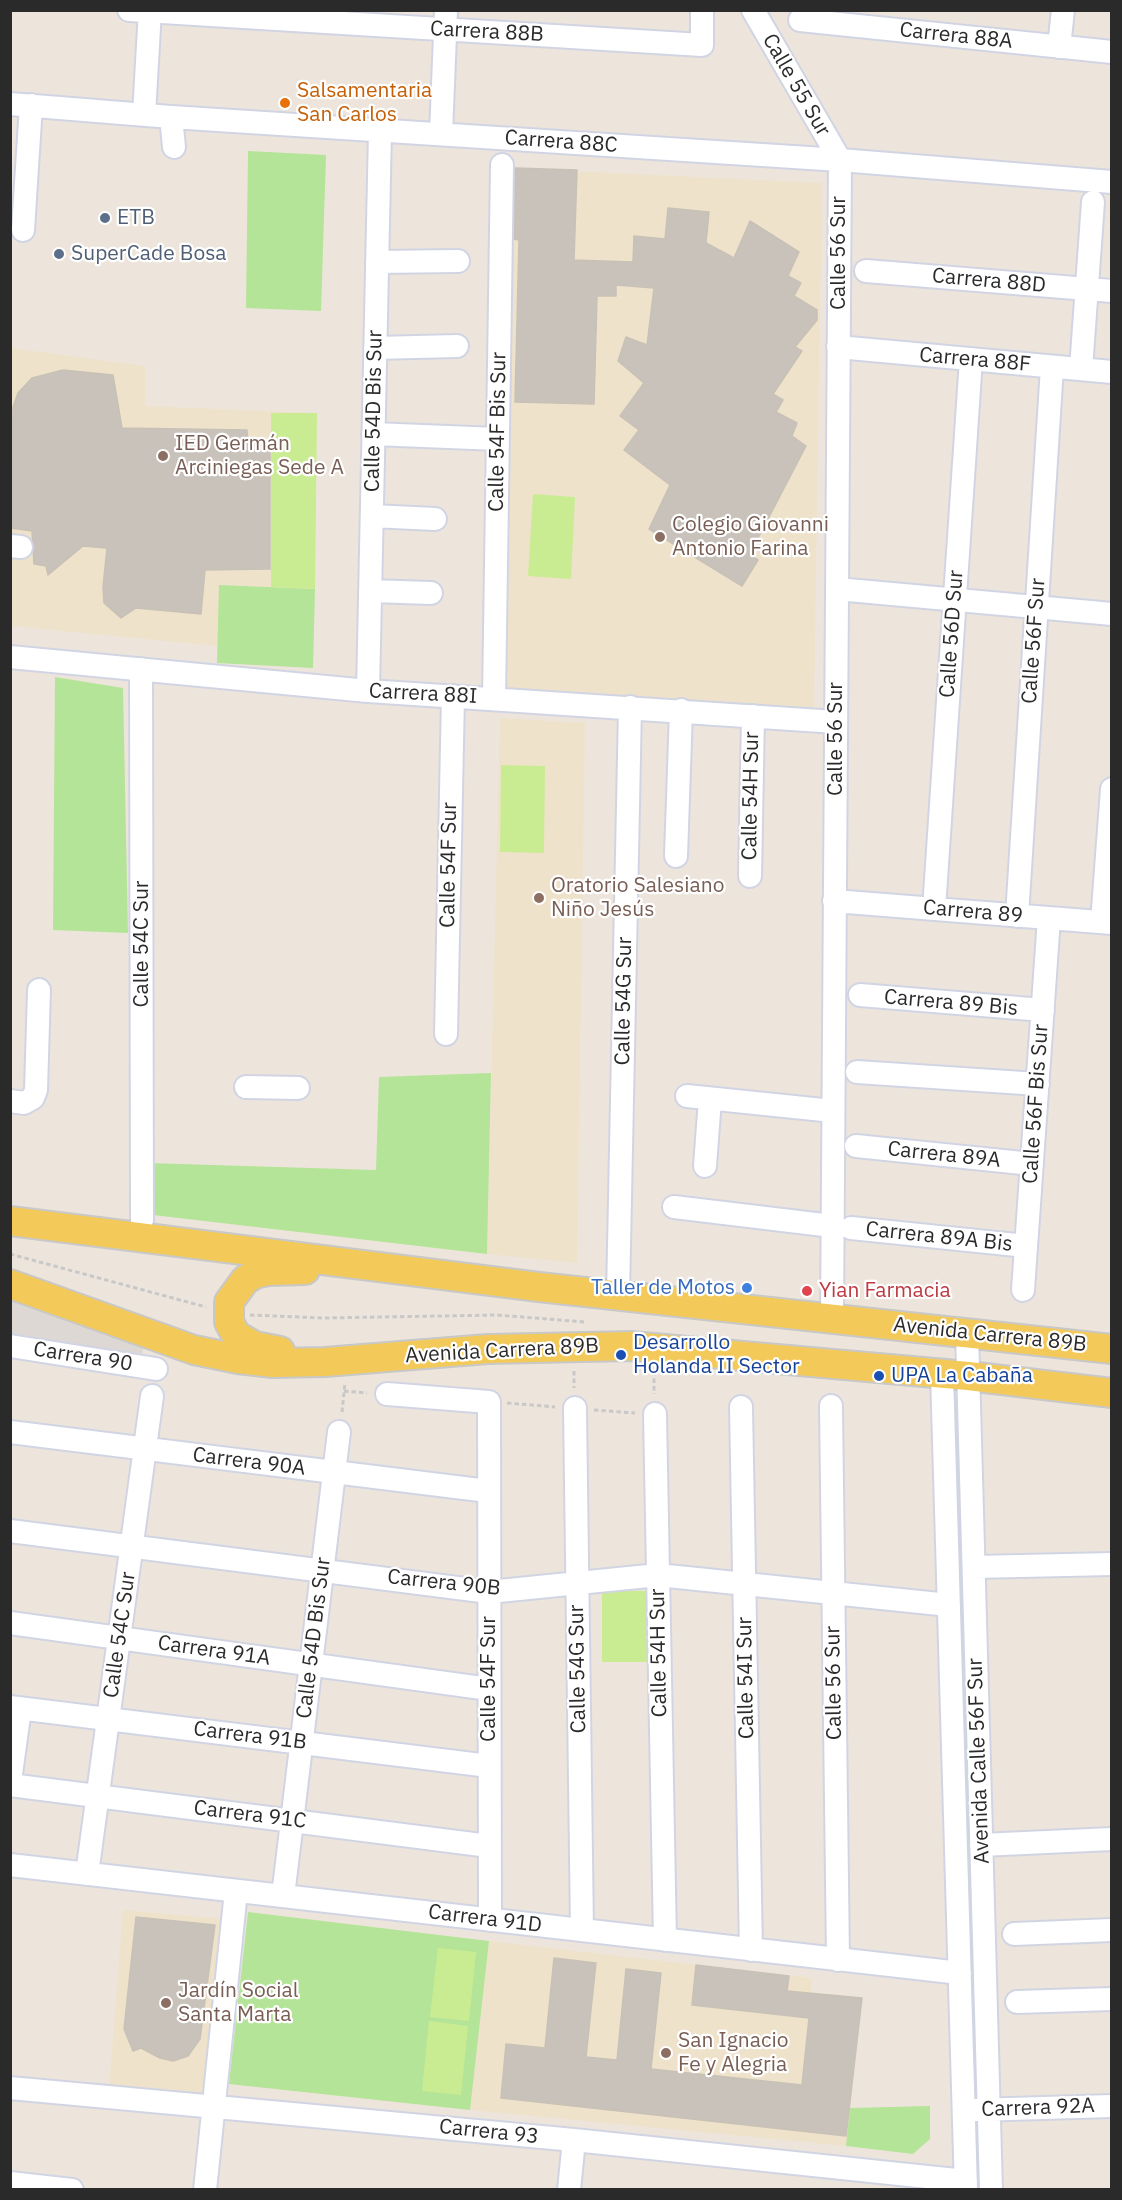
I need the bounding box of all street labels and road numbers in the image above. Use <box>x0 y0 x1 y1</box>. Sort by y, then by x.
street label: Carrera 88B <box>430 16 544 48</box>
street label: Carrera 88A <box>898 18 1014 54</box>
street label: Calle 55 Sur <box>757 29 835 141</box>
street label: Carrera 88C <box>504 125 618 159</box>
street label: Calle 56 Sur <box>826 196 852 310</box>
street label: Carrera 88D <box>931 263 1047 299</box>
street label: Calle 54D Bis Sur <box>360 330 388 492</box>
street label: Carrera 88F <box>918 343 1032 377</box>
street label: Calle 54F Bis Sur <box>484 352 512 512</box>
street label: Calle 56D Sur <box>935 569 969 699</box>
street label: Calle 56F Sur <box>1017 577 1051 705</box>
street label: Carrera 88I <box>368 679 478 709</box>
street label: Calle 56 Sur <box>823 682 849 796</box>
street label: Calle 54H Sur <box>737 731 765 861</box>
street label: Calle 54F Sur <box>435 802 463 928</box>
street label: Calle 54C Sur <box>129 880 155 1008</box>
street label: Carrera 89 <box>922 895 1024 929</box>
street label: Calle 54G Sur <box>610 936 638 1066</box>
street label: Carrera 89 Bis <box>883 985 1019 1021</box>
street label: Calle 56F Bis Sur <box>1018 1023 1054 1185</box>
street label: Carrera 89A <box>886 1137 1002 1173</box>
street label: Carrera 89A Bis <box>864 1217 1014 1257</box>
street label: Avenida Carrera 89B <box>892 1312 1088 1358</box>
street label: Avenida Carrera 89B <box>404 1333 600 1369</box>
street label: Carrera 90 <box>32 1337 134 1377</box>
street label: Carrera 90A <box>191 1443 307 1481</box>
street label: Calle 54D Bis Sur <box>292 1556 336 1720</box>
street label: Carrera 90B <box>386 1565 502 1601</box>
street label: Calle 54C Sur <box>99 1570 141 1700</box>
street label: Calle 54H Sur <box>645 1588 673 1718</box>
street label: Calle 54G Sur <box>564 1604 592 1734</box>
street label: Calle 54F Sur <box>476 1616 502 1742</box>
street label: Calle 54I Sur <box>732 1617 760 1739</box>
street label: Calle 56 Sur <box>820 1626 848 1740</box>
street label: Carrera 91A <box>156 1631 272 1671</box>
street label: Avenida Calle 56F Sur <box>963 1658 995 1864</box>
street label: Carrera 91B <box>192 1717 308 1755</box>
street label: Carrera 91C <box>192 1796 308 1834</box>
street label: Carrera 91D <box>427 1900 543 1938</box>
street label: Carrera 92A <box>981 2093 1095 2123</box>
street label: Carrera 93 <box>438 2114 540 2150</box>

